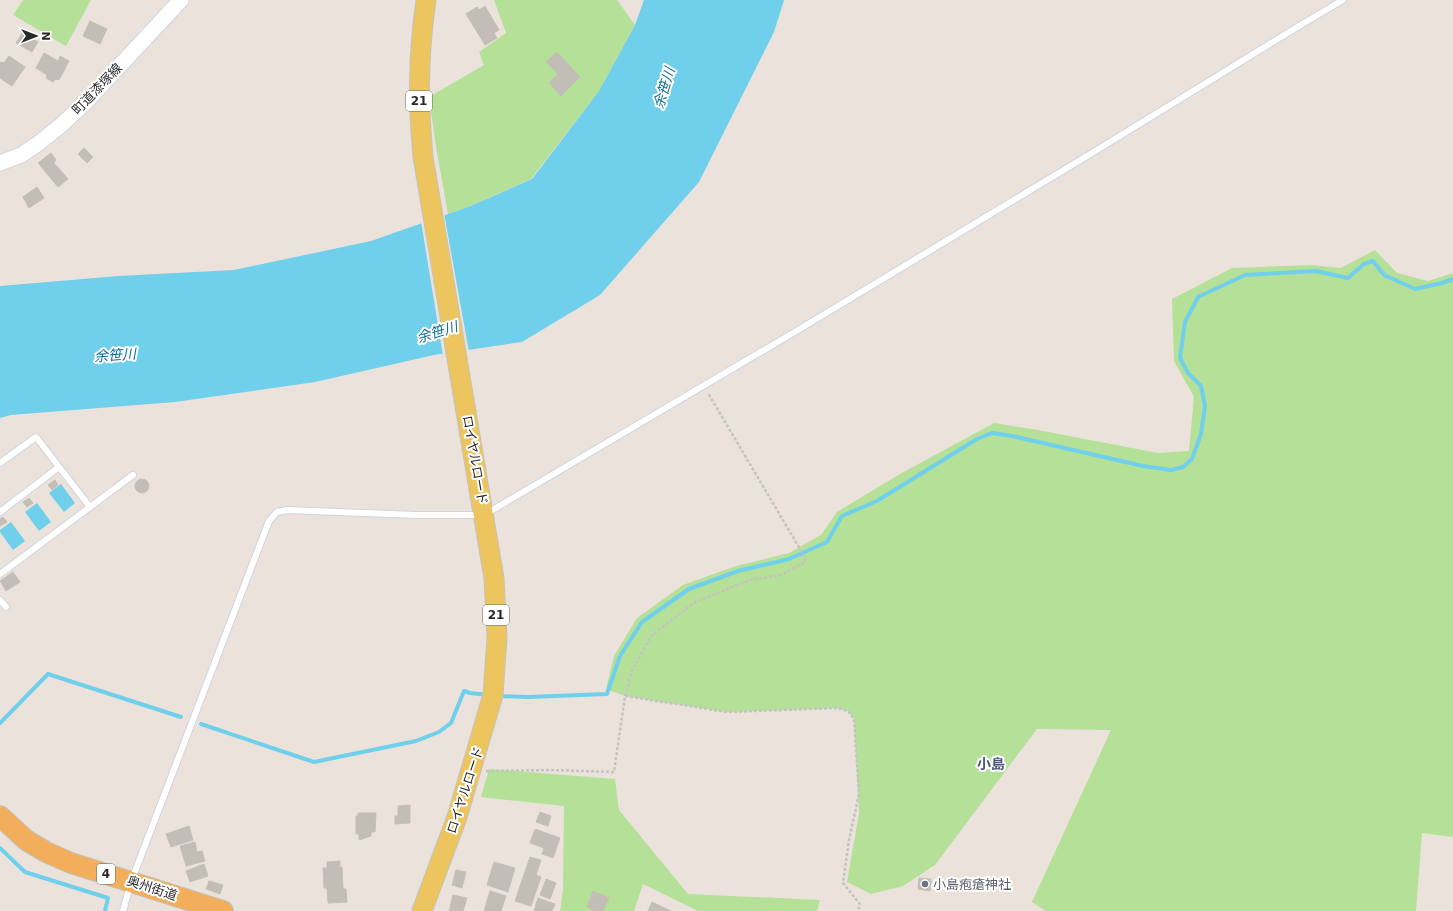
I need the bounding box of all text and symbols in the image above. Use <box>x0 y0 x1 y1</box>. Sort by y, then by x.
north arrow <box>16 16 56 56</box>
text: N <box>39 31 52 41</box>
street label: 町道漆塚線 <box>69 60 125 118</box>
water label: 余笹川 <box>650 64 678 110</box>
road number: 21 <box>406 91 432 111</box>
water label: 余笹川 <box>415 318 461 346</box>
water label: 余笹川 <box>93 345 139 364</box>
street label: ロイヤルロード <box>460 414 490 506</box>
road number: 21 <box>483 605 509 625</box>
street label: ロイヤルロード <box>444 745 486 835</box>
district label: 小島 <box>977 756 1005 772</box>
road number: 4 <box>97 864 115 884</box>
street label: 奥州街道 <box>125 873 179 903</box>
place label: 小島疱瘡神社 <box>933 877 1011 892</box>
marker: 小島疱瘡神社 <box>920 879 930 889</box>

